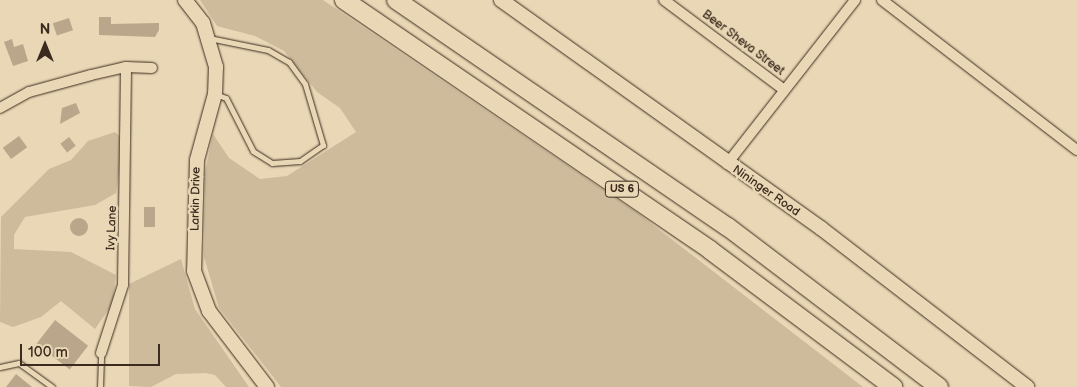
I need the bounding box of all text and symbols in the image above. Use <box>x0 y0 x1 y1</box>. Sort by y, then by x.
street label: Beer Sheva Street <box>699 7 787 79</box>
north arrow <box>20 20 70 70</box>
text: N <box>40 21 50 38</box>
street label: Nininger Road <box>730 162 802 220</box>
street label: Larkin Drive <box>188 167 204 231</box>
road number: US 6 <box>604 180 640 198</box>
street label: Ivy Lane <box>104 205 120 251</box>
scale bar <box>22 334 162 366</box>
text: 100 m <box>28 343 68 362</box>

